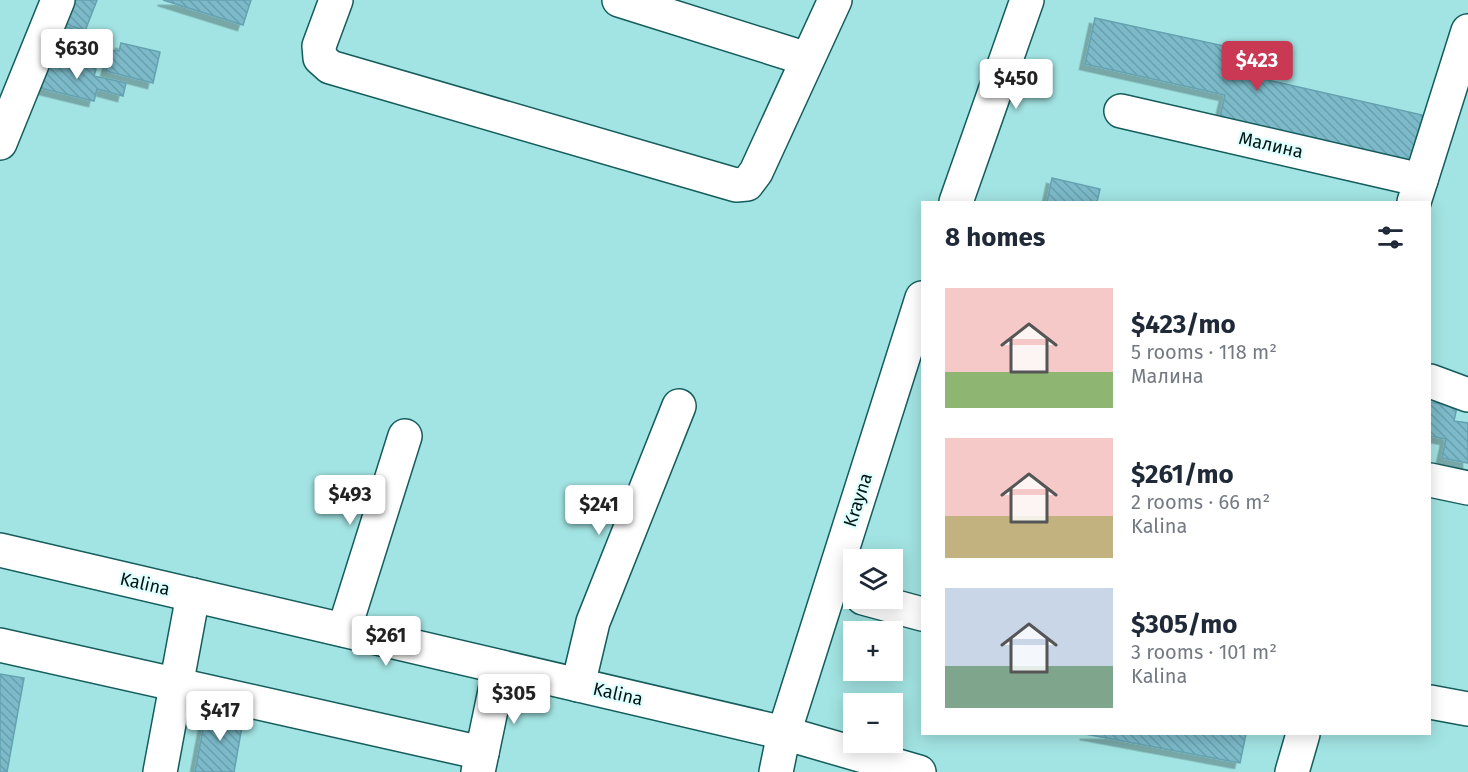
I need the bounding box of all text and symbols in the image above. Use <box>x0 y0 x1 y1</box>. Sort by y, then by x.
pin: $630 <box>41 29 113 80</box>
text: $630 <box>55 36 99 60</box>
pin: $423 <box>1221 41 1293 92</box>
text: $423 <box>1236 48 1278 72</box>
pin: $450 <box>980 59 1052 110</box>
text: $450 <box>994 66 1038 90</box>
street label: Малина <box>1237 127 1305 163</box>
icon: filters <box>1374 221 1407 254</box>
text: 8 homes <box>945 222 1045 253</box>
text: $423/mo <box>1131 309 1236 340</box>
icon: home <box>993 312 1065 384</box>
text: 5 rooms · 118 m² <box>1131 340 1277 364</box>
text: Малина <box>1131 364 1204 388</box>
text: $261/mo <box>1131 459 1234 490</box>
icon: home <box>993 462 1065 534</box>
street label: Krayna <box>839 470 877 530</box>
pin: $493 <box>314 475 386 526</box>
text: $493 <box>328 482 372 506</box>
pin: $241 <box>563 485 635 536</box>
text: 2 rooms · 66 m² <box>1131 490 1270 514</box>
text: $241 <box>579 492 619 516</box>
text: Kalina <box>1131 514 1187 538</box>
map controls <box>843 549 903 753</box>
button: layers <box>843 549 903 609</box>
street label: Kalina <box>118 568 172 600</box>
text: $305/mo <box>1131 609 1237 640</box>
icon: home <box>993 612 1065 684</box>
pin: $261 <box>350 616 422 667</box>
button: + <box>843 621 903 681</box>
text: $261 <box>366 623 406 647</box>
text: 3 rooms · 101 m² <box>1131 640 1277 664</box>
text: Kalina <box>1131 664 1187 688</box>
pin: $305 <box>478 674 550 725</box>
street label: Kalina <box>591 678 645 710</box>
text: $305 <box>492 681 536 705</box>
pin: $417 <box>184 691 256 742</box>
button: − <box>843 693 903 753</box>
text: $417 <box>200 698 240 722</box>

